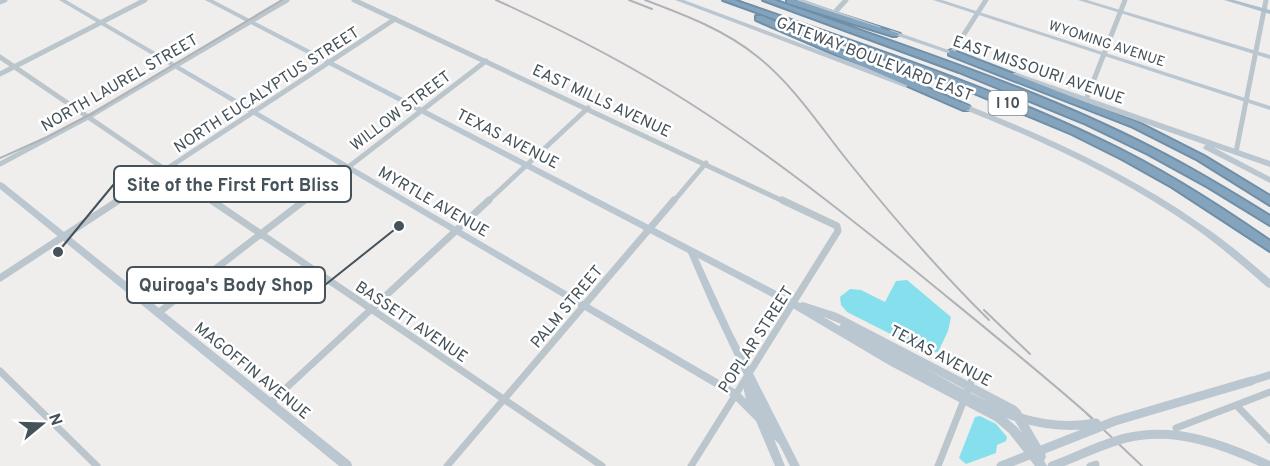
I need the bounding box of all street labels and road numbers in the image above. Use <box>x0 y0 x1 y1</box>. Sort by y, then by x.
street label: GATEWAY BOULEVARD EAST <box>773 13 975 107</box>
street label: WYOMING AVENUE <box>1046 18 1167 71</box>
street label: NORTH EUCALYPTUS STREET <box>171 23 364 158</box>
street label: NORTH LAUREL STREET <box>38 31 202 137</box>
street label: EAST MISSOURI AVENUE <box>950 32 1127 110</box>
street label: EAST MILLS AVENUE <box>529 61 674 143</box>
street label: WILLOW STREET <box>347 67 456 156</box>
road number: I 10 <box>988 91 1028 115</box>
street label: TEXAS AVENUE <box>452 105 562 174</box>
street label: MYRTLE AVENUE <box>374 163 492 243</box>
street label: PALM STREET <box>527 262 608 353</box>
street label: BASSETT AVENUE <box>351 278 471 368</box>
street label: POPLAR STREET <box>715 283 799 397</box>
street label: MAGOFFIN AVENUE <box>190 319 314 424</box>
street label: TEXAS AVENUE <box>886 322 994 392</box>

